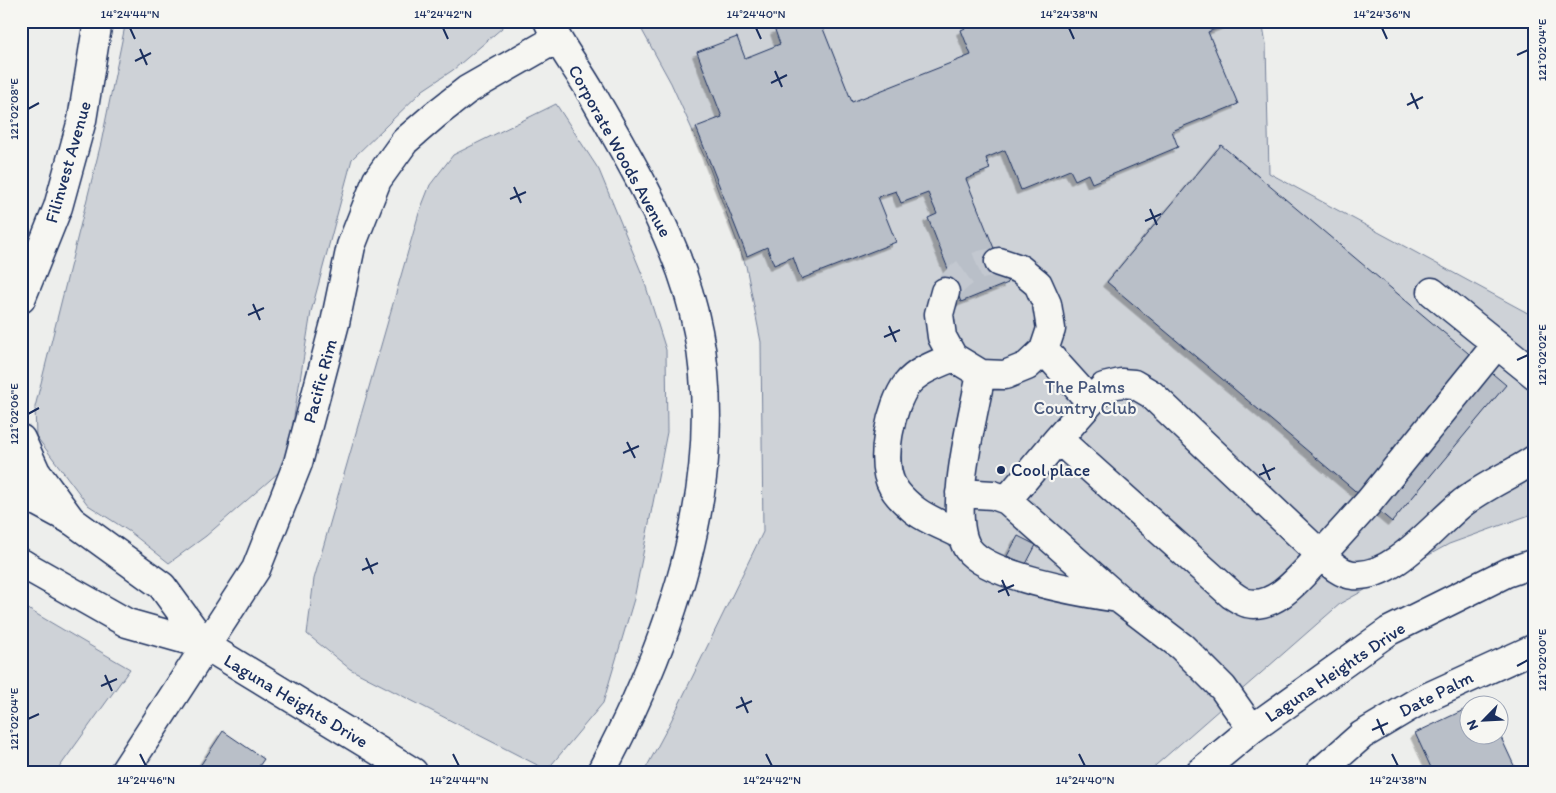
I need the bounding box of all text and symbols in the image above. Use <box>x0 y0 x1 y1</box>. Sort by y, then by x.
text: 14°24'44"N <box>101 7 159 21</box>
text: 14°24'42"N <box>414 7 472 21</box>
text: 14°24'40"N <box>726 7 786 21</box>
text: 14°24'38"N <box>1040 7 1098 21</box>
text: 14°24'36"N <box>1353 7 1411 21</box>
text: 121°02'04"E <box>1535 18 1549 81</box>
street label: Corporate Woods Avenue <box>563 61 677 241</box>
text: 121°02'08"E <box>7 78 21 140</box>
street label: Filinvest Avenue <box>40 98 96 226</box>
text: 121°02'02"E <box>1535 324 1549 386</box>
street label: Pacific Rim <box>298 336 342 426</box>
park label: The Palms Country Club <box>1033 376 1137 419</box>
text: 121°02'06"E <box>7 383 21 445</box>
place label: Cool place <box>1011 459 1090 481</box>
marker: Cool place <box>995 464 1007 476</box>
street label: Laguna Heights Drive <box>1261 617 1409 727</box>
text: 121°02'00"E <box>1535 628 1549 691</box>
street label: Laguna Heights Drive <box>220 649 372 753</box>
street label: Date Palm <box>1395 666 1477 722</box>
text: 121°02'04"E <box>7 687 21 750</box>
north arrow <box>1458 696 1508 746</box>
text: N <box>1463 717 1482 733</box>
text: 14°24'46"N <box>117 773 175 787</box>
text: 14°24'44"N <box>430 773 488 787</box>
text: 14°24'42"N <box>743 773 801 787</box>
text: 14°24'40"N <box>1055 773 1115 787</box>
text: 14°24'38"N <box>1369 773 1427 787</box>

